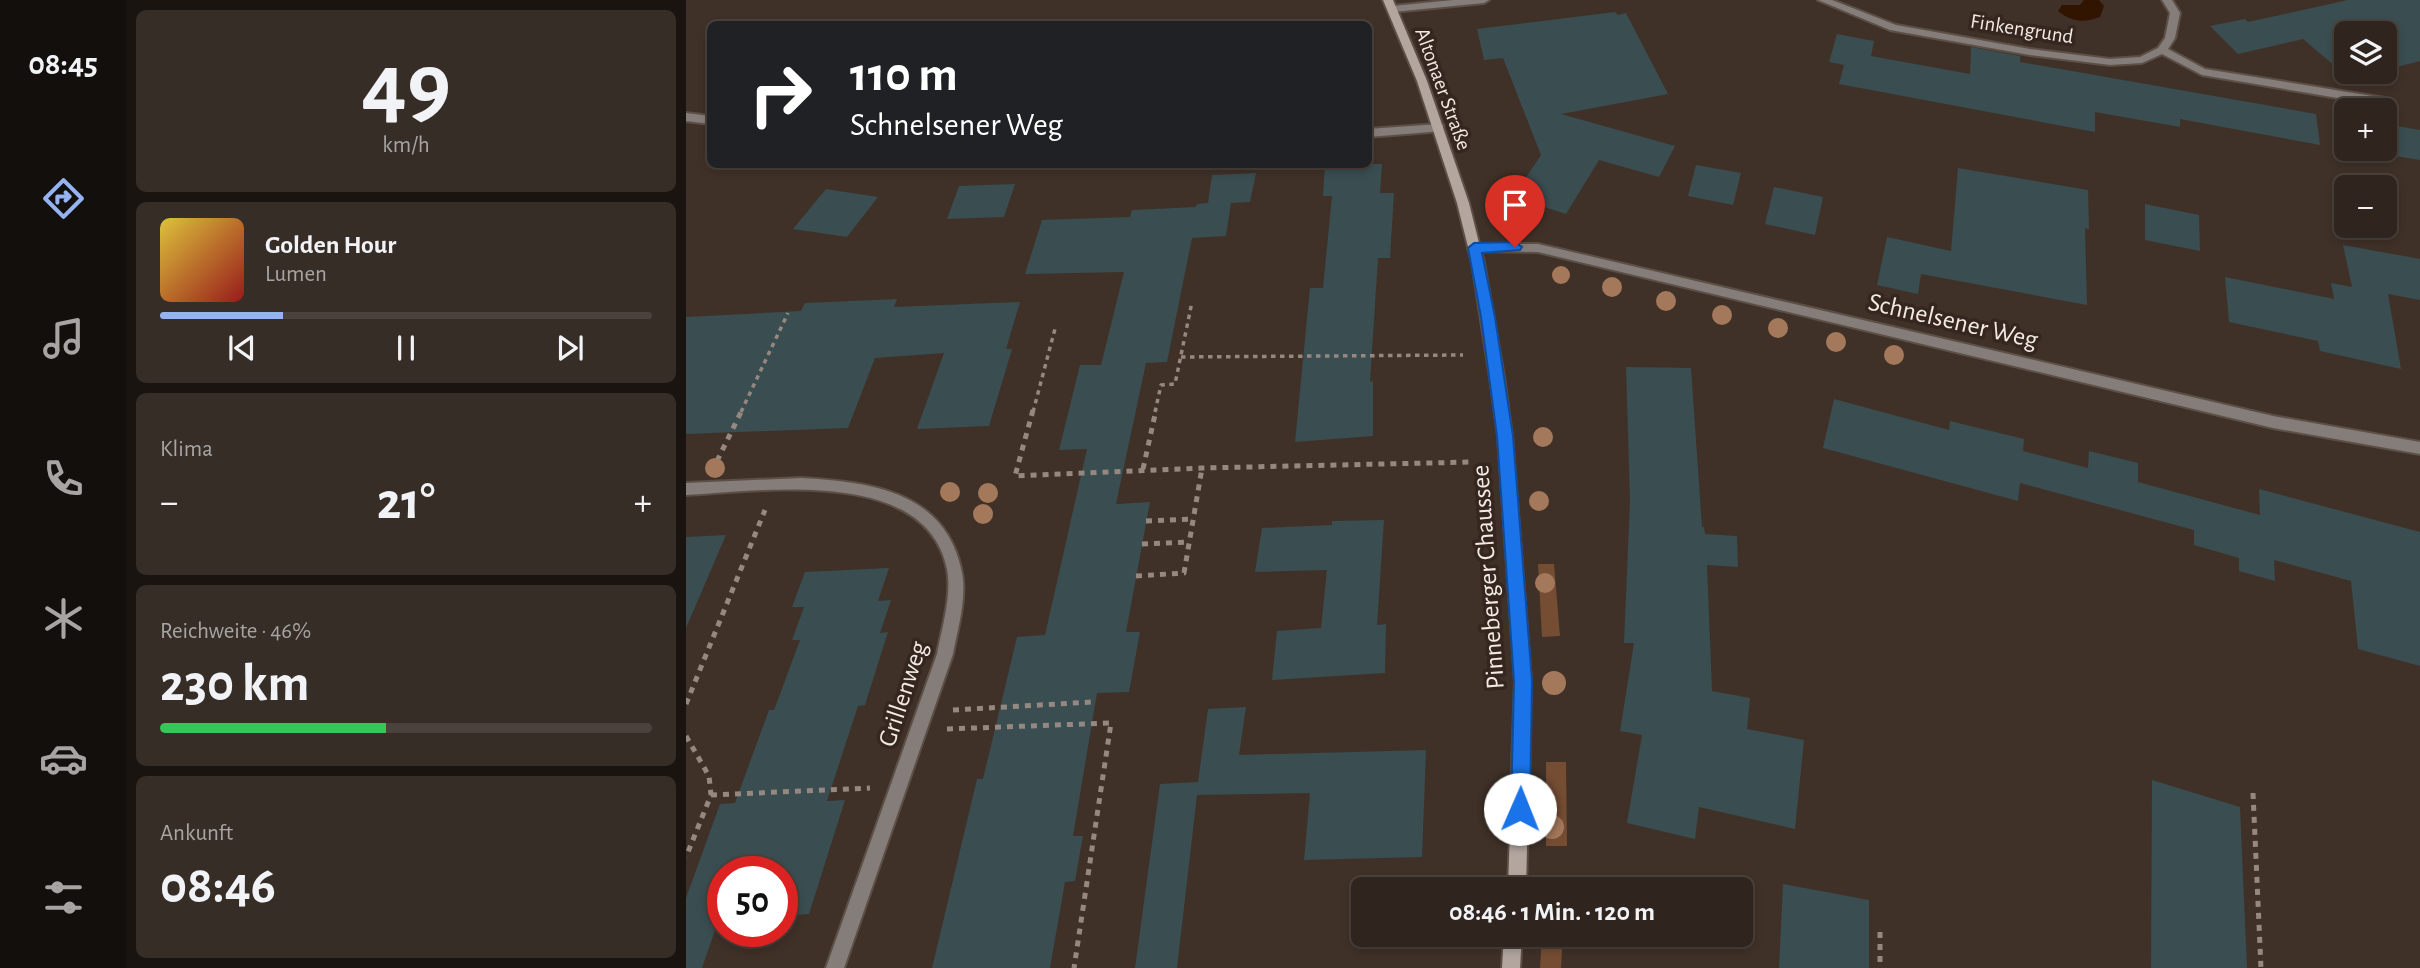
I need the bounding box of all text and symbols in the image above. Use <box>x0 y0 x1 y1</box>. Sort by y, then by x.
street label: Finkengrund <box>1969 10 2075 48</box>
map controls <box>2334 21 2397 238</box>
button: layers <box>2334 21 2397 84</box>
street label: Altonaer Straße <box>1411 25 1475 153</box>
text: 49 <box>361 41 451 132</box>
text: 08:45 <box>28 48 98 80</box>
icon: right <box>735 49 826 140</box>
text: 110 m <box>850 51 958 100</box>
button: + <box>2334 98 2397 161</box>
text: Schnelsener Weg <box>850 109 1063 141</box>
text: km/h <box>382 134 430 157</box>
icon: directions <box>39 174 88 223</box>
pin <box>1485 175 1545 247</box>
button: − <box>2334 175 2397 238</box>
icon: arrive <box>1496 186 1534 224</box>
text: Golden Hour <box>265 232 396 258</box>
text: Lumen <box>265 263 327 286</box>
street label: Schnelsener Weg <box>1866 289 2041 353</box>
icon: music <box>39 314 88 363</box>
icon: previous <box>223 329 261 367</box>
icon: pause <box>387 329 425 367</box>
icon: next <box>551 329 589 367</box>
text: Klima <box>160 438 213 461</box>
icon: phone <box>39 454 88 503</box>
street label: Pinneberger Chaussee <box>1467 464 1509 690</box>
text: 21° <box>377 476 435 528</box>
text: − <box>160 484 178 522</box>
text: + <box>634 484 652 522</box>
icon: climate <box>39 594 88 643</box>
text: Reichweite · 46% <box>160 620 311 643</box>
street label: Grillenweg <box>874 638 932 750</box>
text: 230 km <box>160 658 310 710</box>
icon: car <box>39 734 88 783</box>
position arrow <box>1483 772 1557 846</box>
text: Ankunft <box>160 822 233 845</box>
speed limit sign: 50 <box>707 856 798 947</box>
text: 08:46 <box>160 860 276 912</box>
icon: filters <box>39 873 88 922</box>
text: 08:46 · 1 Min. · 120 m <box>1449 899 1655 925</box>

